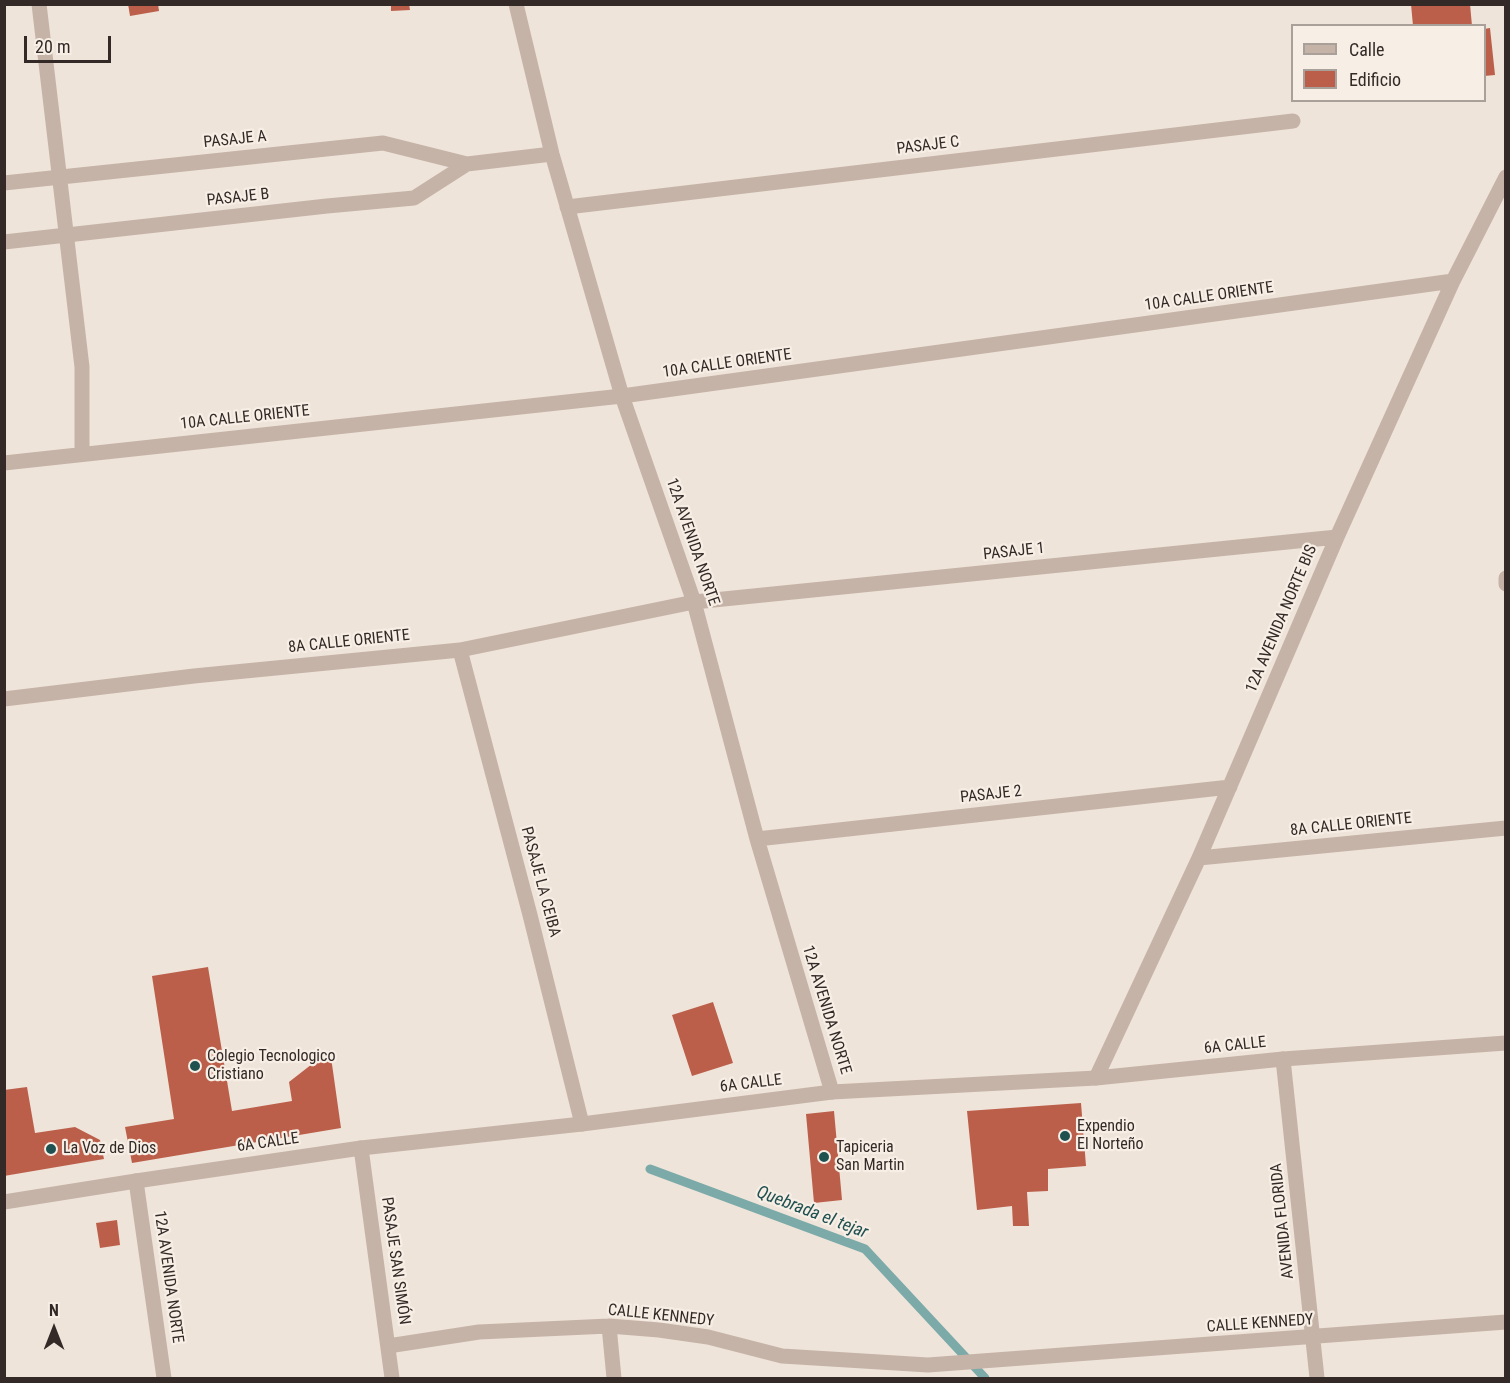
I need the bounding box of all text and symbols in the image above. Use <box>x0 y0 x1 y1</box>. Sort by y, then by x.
scale bar <box>27 24 114 62</box>
legend <box>1291 24 1486 102</box>
text: 20 m <box>35 36 70 57</box>
text: Calle <box>1349 39 1385 60</box>
text: Edificio <box>1349 69 1401 90</box>
street label: PASAJE A <box>203 127 267 153</box>
street label: PASAJE C <box>896 133 960 159</box>
street label: PASAJE B <box>206 185 270 211</box>
street label: 10A CALLE ORIENTE <box>1143 278 1275 316</box>
street label: 10A CALLE ORIENTE <box>661 345 793 383</box>
street label: 10A CALLE ORIENTE <box>179 402 311 434</box>
street label: 12A AVENIDA NORTE <box>661 476 723 608</box>
street label: PASAJE 1 <box>982 539 1046 565</box>
street label: 12A AVENIDA NORTE BIS <box>1242 542 1322 696</box>
street label: 8A CALLE ORIENTE <box>287 626 411 658</box>
street label: PASAJE 2 <box>959 782 1023 808</box>
street label: 8A CALLE ORIENTE <box>1289 809 1413 841</box>
street label: PASAJE LA CEIBA <box>516 825 564 939</box>
street label: 12A AVENIDA NORTE <box>797 943 855 1077</box>
street label: 6A CALLE <box>1203 1033 1267 1059</box>
place label: Colegio Tecnologico Cristiano <box>207 1047 335 1085</box>
marker: Colegio Tecnologico Cristiano <box>188 1059 202 1073</box>
street label: 6A CALLE <box>719 1071 783 1097</box>
place label: Expendio El Norteño <box>1077 1117 1144 1155</box>
street label: 6A CALLE <box>236 1129 300 1157</box>
marker: Expendio El Norteño <box>1058 1129 1072 1143</box>
place label: Tapiceria San Martin <box>836 1138 905 1176</box>
place label: La Voz de Dios <box>63 1139 156 1159</box>
marker: La Voz de Dios <box>44 1142 58 1156</box>
marker: Tapiceria San Martin <box>817 1150 831 1164</box>
street label: AVENIDA FLORIDA <box>1267 1162 1299 1280</box>
water label: Quebrada el tejar <box>753 1182 871 1244</box>
street label: PASAJE SAN SIMÓN <box>377 1196 413 1326</box>
street label: 12A AVENIDA NORTE <box>149 1210 187 1344</box>
north arrow <box>24 1299 84 1359</box>
text: N <box>49 1301 59 1320</box>
street label: CALLE KENNEDY <box>607 1301 715 1331</box>
street label: CALLE KENNEDY <box>1206 1311 1314 1337</box>

